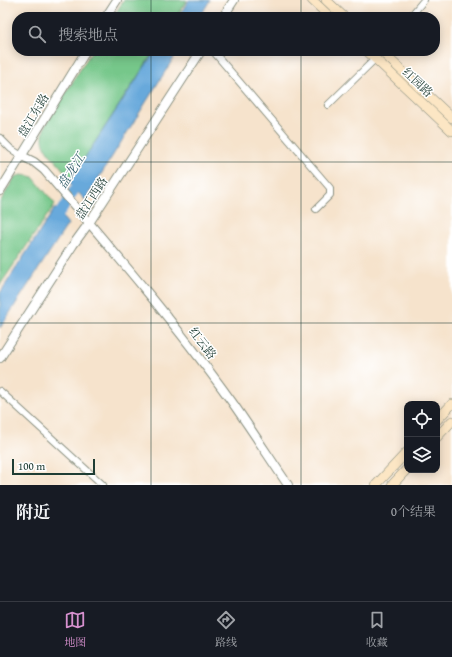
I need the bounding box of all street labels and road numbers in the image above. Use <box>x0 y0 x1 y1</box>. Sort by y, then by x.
street label: 红园路 <box>399 64 437 100</box>
street label: 盘江东路 <box>13 90 53 140</box>
street label: 盘江西路 <box>71 173 111 223</box>
street label: 红云路 <box>185 324 221 362</box>

